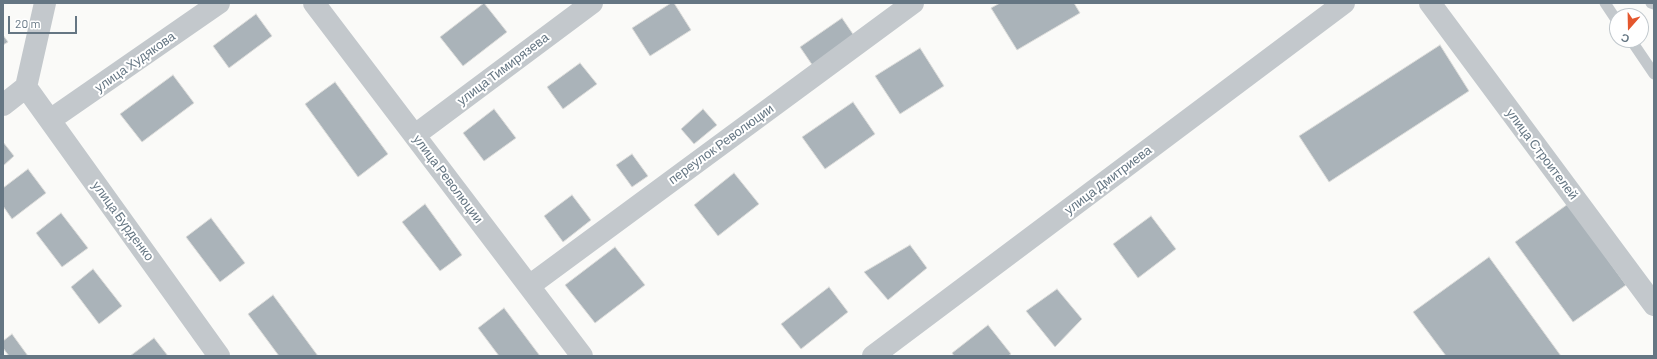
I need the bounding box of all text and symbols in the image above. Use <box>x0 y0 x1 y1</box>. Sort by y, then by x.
scale bar <box>10 8 79 34</box>
north arrow <box>1609 8 1649 48</box>
text: 20 m <box>15 16 41 30</box>
street label: улица Худякова <box>92 29 178 95</box>
street label: улица Тимирязева <box>454 30 552 108</box>
text: С <box>1619 31 1631 46</box>
street label: переулок Революции <box>665 101 777 187</box>
street label: улица Строителей <box>1503 105 1581 203</box>
street label: улица Революции <box>410 132 486 226</box>
street label: улица Дмитриева <box>1061 142 1155 218</box>
street label: улица Бурденко <box>89 178 157 264</box>

